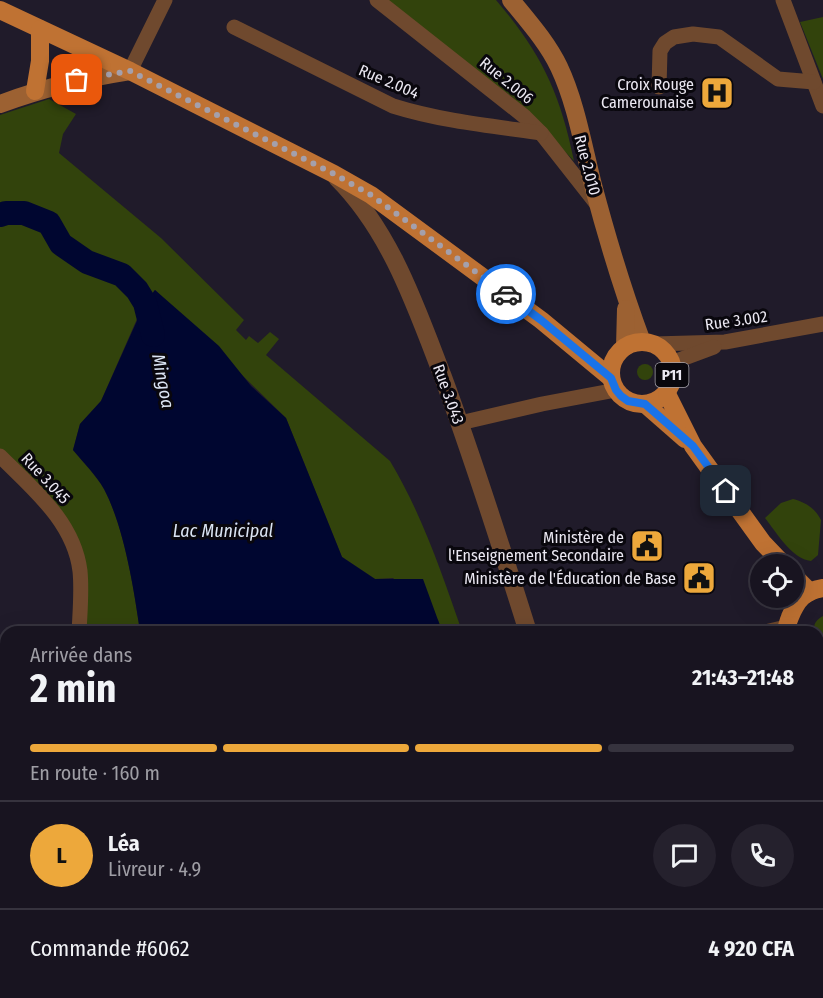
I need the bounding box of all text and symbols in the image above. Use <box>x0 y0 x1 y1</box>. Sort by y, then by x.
street label: Rue 2.006 <box>476 53 537 108</box>
pin <box>51 54 102 105</box>
street label: Rue 2.004 <box>356 60 422 103</box>
icon: bag <box>60 63 93 96</box>
place label: Croix Rouge Camerounaise <box>601 75 694 112</box>
hospital icon: Croix Rouge Camerounaise <box>699 75 735 111</box>
street label: Rue 2.010 <box>570 133 605 197</box>
courier <box>476 264 536 324</box>
icon: car <box>490 278 523 311</box>
street label: Rue 3.002 <box>704 307 768 334</box>
water label: Mingoa <box>147 352 179 410</box>
street label: Rue 3.043 <box>429 362 468 427</box>
road number: P11 <box>656 363 688 387</box>
street label: Rue 3.045 <box>17 449 74 508</box>
pin <box>700 465 751 516</box>
icon: home <box>709 474 742 507</box>
water label: Lac Municipal <box>173 520 274 542</box>
place label: Ministère de l'Enseignement Secondaire <box>448 528 624 565</box>
public building icon: Ministère de l'Enseignement Secondaire <box>629 528 665 564</box>
map controls <box>750 554 804 608</box>
button: locate <box>750 554 804 608</box>
public building icon: Ministère de l'Éducation de Base <box>681 560 717 596</box>
place label: Ministère de l'Éducation de Base <box>464 569 676 588</box>
text: Arrivée dans <box>30 643 132 667</box>
text: 21:43–21:48 <box>692 664 794 691</box>
text: 2 min <box>30 666 116 712</box>
text: En route · 160 m <box>30 761 160 785</box>
button: chat <box>653 824 716 887</box>
button: phone <box>731 824 794 887</box>
text: Léa <box>108 830 140 857</box>
text: L <box>56 842 67 869</box>
text: Livreur · 4.9 <box>108 857 201 881</box>
text: Commande #6062 <box>30 935 190 962</box>
text: 4 920 CFA <box>708 935 794 962</box>

